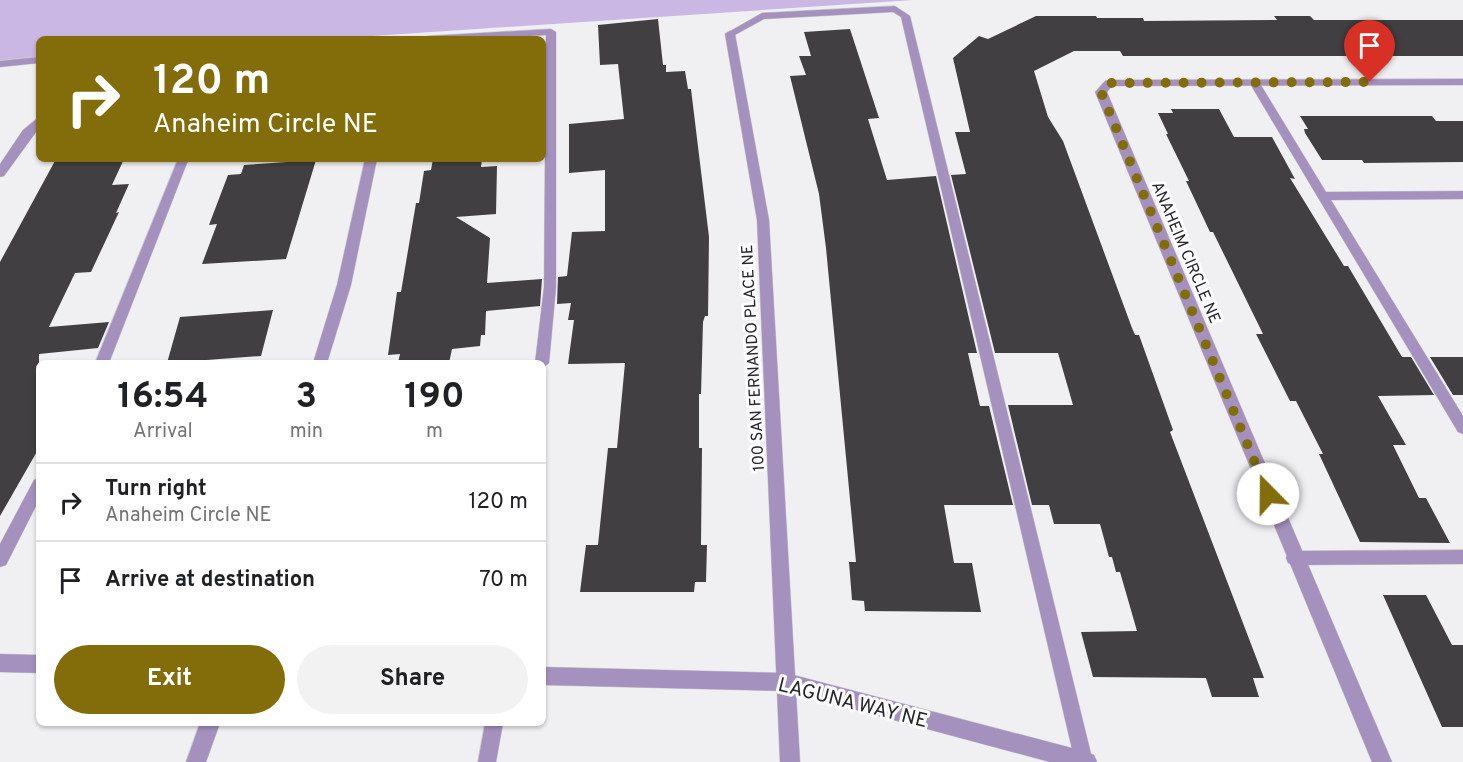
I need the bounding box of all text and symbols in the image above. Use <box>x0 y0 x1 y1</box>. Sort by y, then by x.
pin <box>1344 20 1395 82</box>
icon: arrive <box>1353 29 1386 62</box>
text: 120 m <box>153 56 270 109</box>
icon: right <box>54 60 132 138</box>
text: Anaheim Circle NE <box>153 108 378 142</box>
street label: ANAHEIM CIRCLE NE <box>1146 179 1224 327</box>
street label: 100 SAN FERNANDO PLACE NE <box>738 244 770 472</box>
text: 16:54 <box>117 375 208 421</box>
text: 3 <box>296 375 317 421</box>
text: 190 <box>404 375 465 421</box>
text: Arrival <box>133 419 193 445</box>
text: min <box>290 419 323 445</box>
text: m <box>426 419 443 445</box>
position arrow <box>1236 462 1300 526</box>
text: Turn right <box>105 476 207 503</box>
icon: right <box>54 486 87 519</box>
text: 120 m <box>468 489 528 516</box>
text: Anaheim Circle NE <box>105 503 272 529</box>
icon: arrive <box>54 564 87 597</box>
text: Arrive at destination <box>105 567 315 594</box>
text: 70 m <box>479 567 528 594</box>
button: Exit <box>54 645 285 714</box>
button: Share <box>297 645 528 714</box>
street label: LAGUNA WAY NE <box>775 673 930 735</box>

